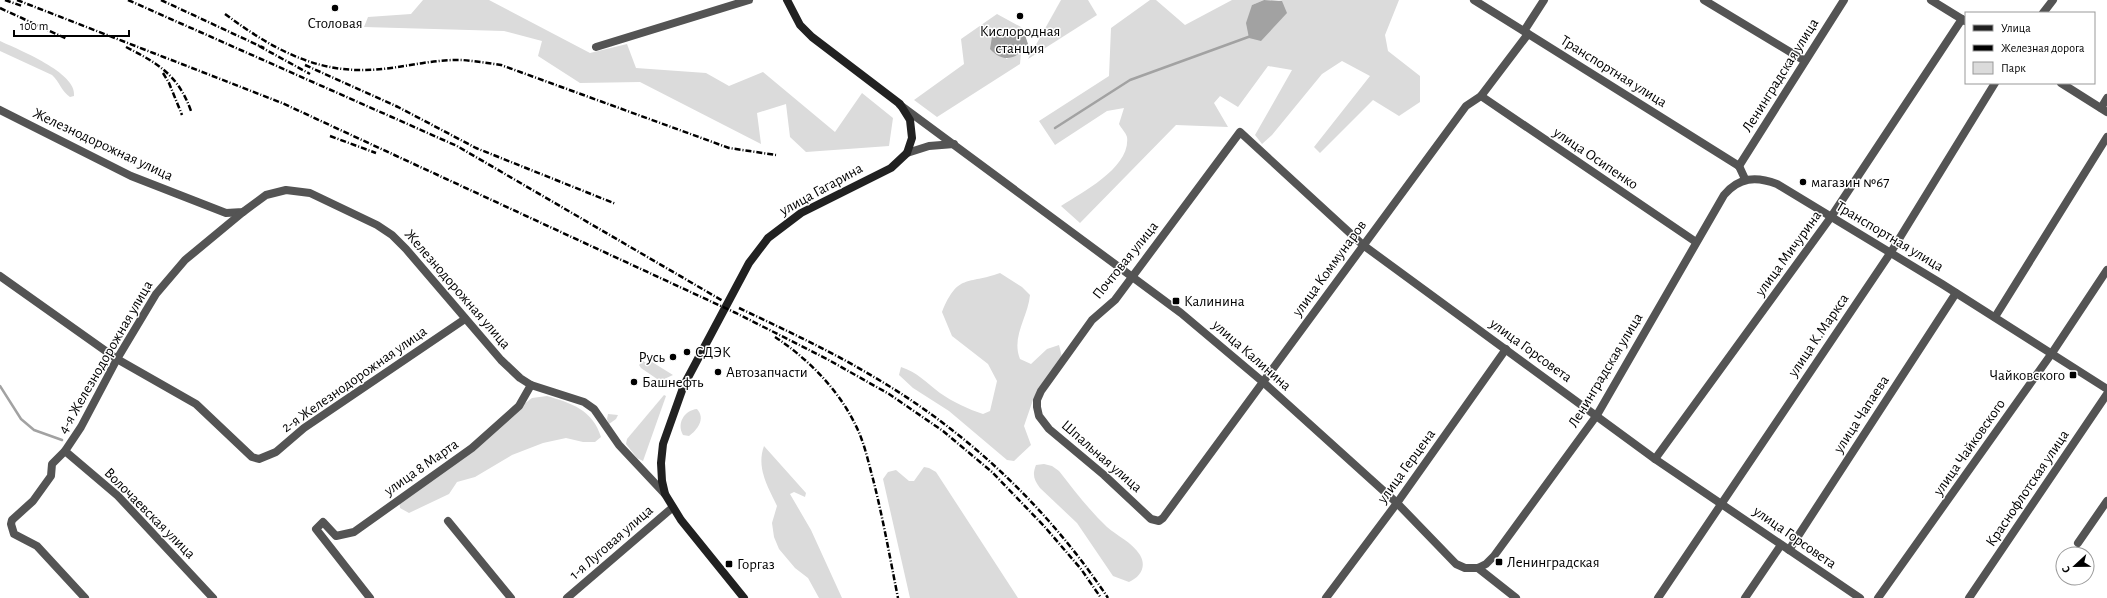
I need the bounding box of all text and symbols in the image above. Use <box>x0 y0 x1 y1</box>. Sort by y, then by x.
marker: Столовая <box>330 3 340 13</box>
marker: Кислородная станция <box>1015 11 1025 21</box>
scale bar <box>14 12 129 38</box>
legend <box>1965 12 2095 84</box>
place label: Столовая <box>307 16 363 31</box>
street label: Ленинградская улица <box>1739 16 1821 135</box>
text: 100 m <box>20 20 48 32</box>
text: Улица <box>2001 22 2031 34</box>
place label: Кислородная станция <box>980 24 1060 56</box>
street label: Транспортная улица <box>1558 33 1670 110</box>
text: Железная дорога <box>2001 42 2085 54</box>
text: Парк <box>2001 62 2026 74</box>
street label: Железнодорожная улица <box>30 105 175 184</box>
street label: улица Осипенко <box>1550 124 1641 192</box>
street label: улица Гагарина <box>776 160 865 219</box>
place label: магазин №67 <box>1811 175 1890 190</box>
marker: магазин №67 <box>1798 177 1808 187</box>
street label: Транспортная улица <box>1833 199 1946 274</box>
street label: улица Мичурина <box>1752 208 1824 300</box>
street label: улица Коммунаров <box>1289 217 1369 320</box>
street label: Почтовая улица <box>1090 219 1161 302</box>
street label: Железнодорожная улица <box>402 227 514 352</box>
street label: 4-я Железнодорожная улица <box>55 278 155 436</box>
street label: улица К.Маркса <box>1785 291 1852 380</box>
place label: Калинина <box>1184 294 1245 309</box>
marker: Калинина <box>1171 296 1181 306</box>
street label: Ленинградская улица <box>1565 310 1646 430</box>
street label: улица Горсовета <box>1486 315 1575 385</box>
street label: улица Калинина <box>1209 317 1294 394</box>
street label: 2-я Железнодорожная улица <box>279 323 430 435</box>
place label: СДЭК <box>695 345 731 360</box>
marker: СДЭК <box>682 347 692 357</box>
place label: Русь <box>638 350 666 365</box>
marker: Русь <box>668 352 678 362</box>
place label: Автозапчасти <box>726 365 808 380</box>
marker: Автозапчасти <box>713 367 723 377</box>
place label: Чайковского <box>1989 368 2065 383</box>
marker: Чайковского <box>2068 370 2078 380</box>
street label: улица Чапаева <box>1830 373 1892 456</box>
place label: Башнефть <box>642 375 704 390</box>
marker: Башнефть <box>629 377 639 387</box>
street label: улица Чайковского <box>1930 396 2008 499</box>
street label: Шпальная улица <box>1058 417 1145 495</box>
street label: улица Герцена <box>1374 426 1438 507</box>
street label: Краснофлотская улица <box>1983 427 2072 549</box>
street label: улица 8 Марта <box>381 436 461 499</box>
street label: Волочаевская улица <box>101 465 198 562</box>
street label: 1-я Луговая улица <box>567 502 656 582</box>
street label: улица Горсовета <box>1750 503 1839 572</box>
north arrow <box>2055 546 2095 586</box>
place label: Ленинградская <box>1507 555 1599 570</box>
place label: Горгаз <box>737 557 775 572</box>
marker: Ленинградская <box>1494 557 1504 567</box>
marker: Горгаз <box>724 559 734 569</box>
text: С <box>2060 565 2072 574</box>

